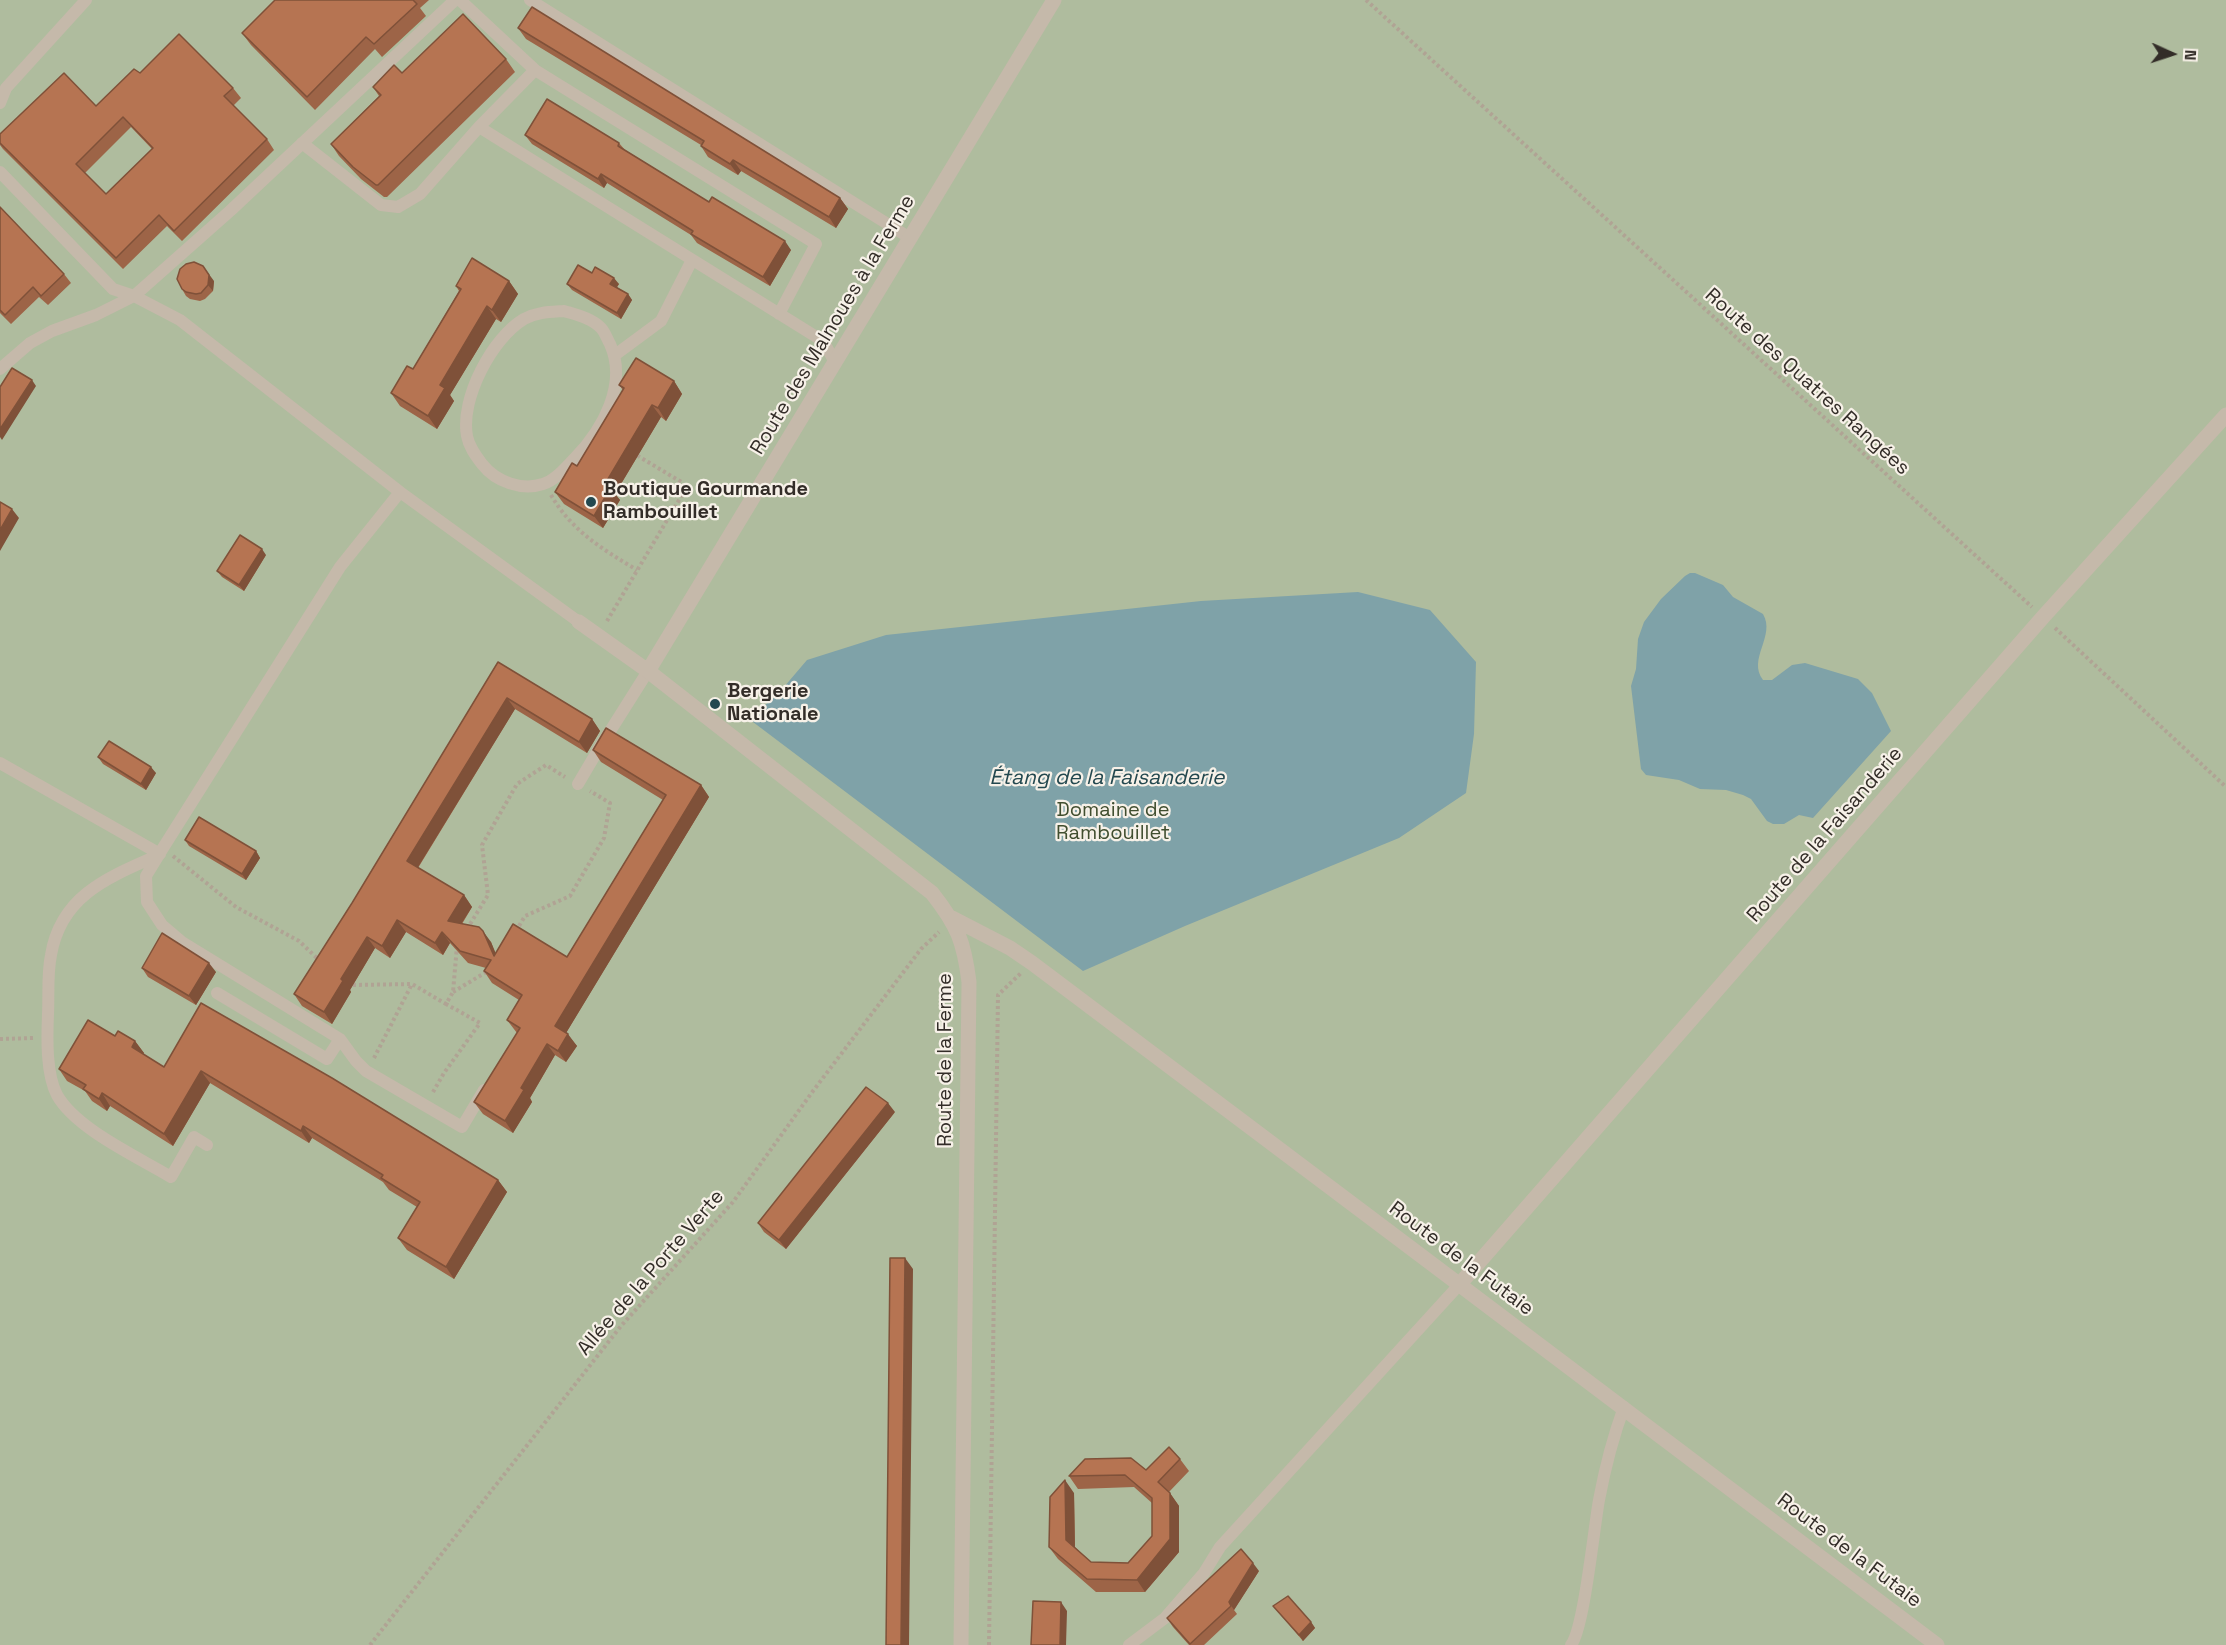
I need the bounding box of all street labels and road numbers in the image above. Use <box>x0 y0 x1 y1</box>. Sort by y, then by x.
street label: Route des Malnoues à la Ferme <box>746 191 920 459</box>
street label: Route des Quatres Rangées <box>1700 284 1914 480</box>
street label: Route de la Faisanderie <box>1742 742 1908 928</box>
street label: Route de la Ferme <box>934 973 958 1147</box>
street label: Allée de la Porte Verte <box>572 1185 730 1361</box>
street label: Route de la Futaie <box>1384 1197 1538 1321</box>
street label: Route de la Futaie <box>1772 1489 1926 1613</box>

